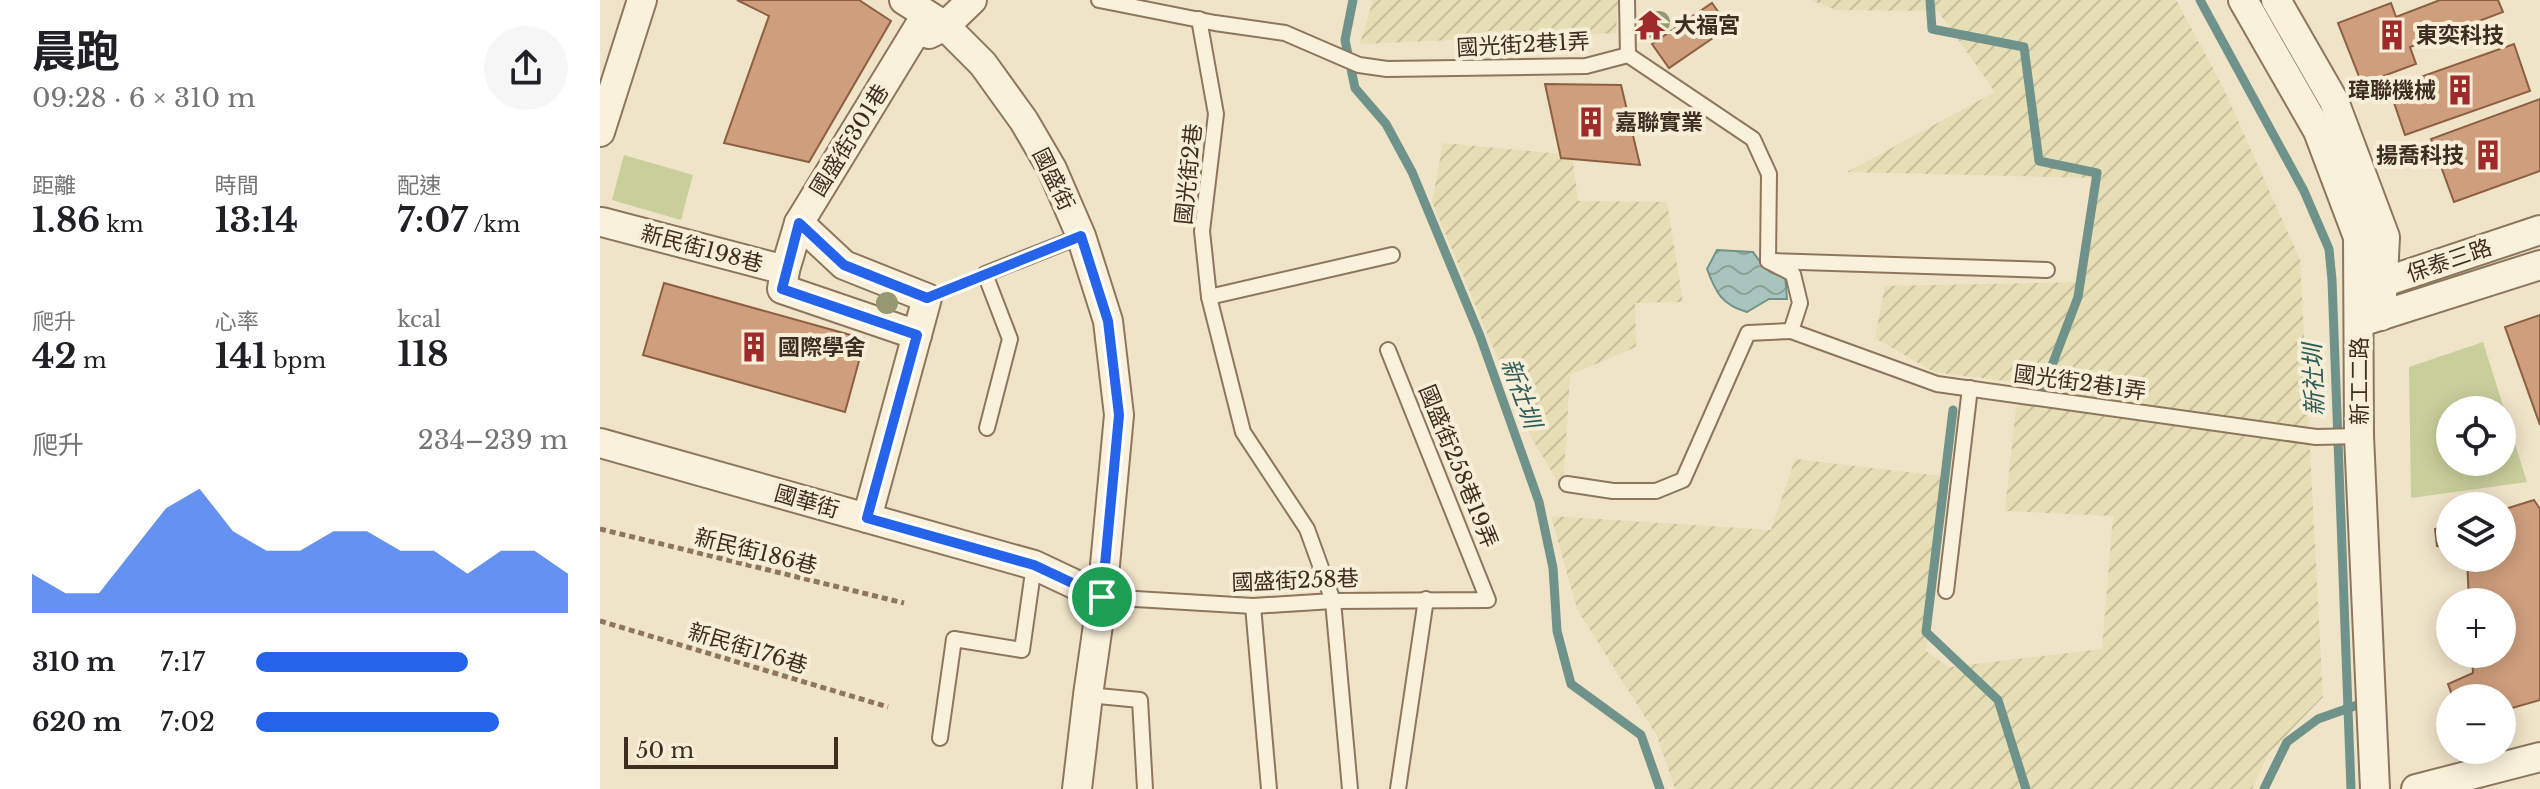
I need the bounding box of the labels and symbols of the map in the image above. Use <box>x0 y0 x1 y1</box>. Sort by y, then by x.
temple icon: 大福宮 <box>1633 8 1667 42</box>
place label: 大福宮 <box>1674 12 1740 39</box>
building icon: 東奕科技 <box>2375 18 2409 52</box>
place label: 東奕科技 <box>2416 22 2504 49</box>
street label: 國光街2巷1弄 <box>1456 28 1590 61</box>
building icon: 瑋聯機械 <box>2443 73 2477 107</box>
place label: 瑋聯機械 <box>2348 77 2436 104</box>
street label: 國盛街301巷 <box>804 79 895 201</box>
building icon: 嘉聯實業 <box>1574 105 1608 139</box>
place label: 嘉聯實業 <box>1615 109 1703 136</box>
street label: 國光街2巷 <box>1170 122 1207 226</box>
building icon: 揚喬科技 <box>2471 138 2505 172</box>
place label: 揚喬科技 <box>2376 142 2464 169</box>
street label: 國盛街 <box>1027 144 1080 215</box>
street label: 新民街198巷 <box>638 219 766 278</box>
street label: 保泰三路 <box>2403 233 2495 288</box>
building icon: 國際學舍 <box>737 330 771 364</box>
place label: 國際學舍 <box>778 334 866 361</box>
street label: 新工二路 <box>2346 337 2373 425</box>
water label: 新社圳 <box>2298 341 2329 417</box>
water label: 新社圳 <box>1496 354 1548 434</box>
street label: 國光街2巷1弄 <box>2012 360 2148 405</box>
street label: 國盛街258巷19弄 <box>1414 381 1504 552</box>
street label: 國華街 <box>771 479 842 524</box>
street label: 新民街186巷 <box>692 523 820 580</box>
pin <box>1068 563 1136 631</box>
street label: 國盛街258巷 <box>1231 565 1359 596</box>
street label: 新民街176巷 <box>685 618 811 679</box>
scale bar <box>624 733 838 769</box>

